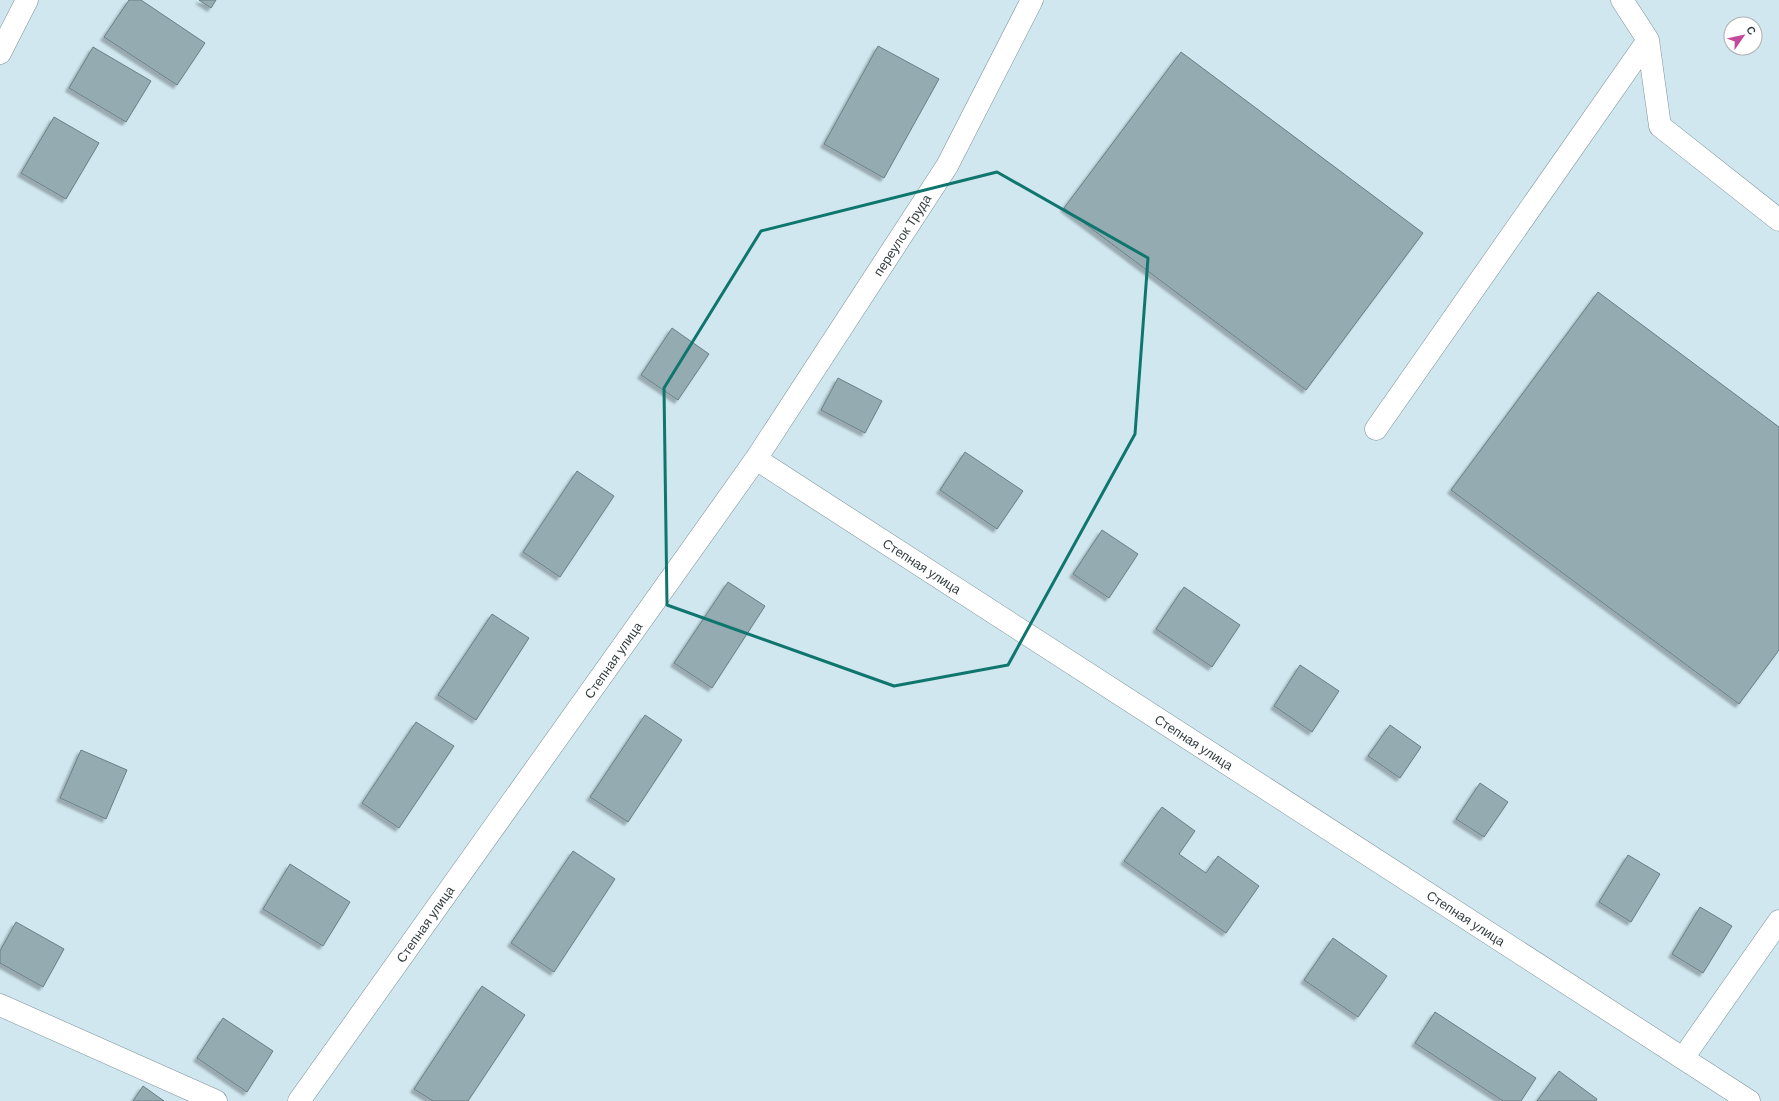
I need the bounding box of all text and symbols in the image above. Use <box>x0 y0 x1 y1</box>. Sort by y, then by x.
north arrow <box>1723 16 1763 56</box>
text: С <box>1743 23 1759 38</box>
street label: переулок Труда <box>870 191 936 279</box>
street label: Степная улица <box>879 535 965 599</box>
street label: Степная улица <box>581 618 647 702</box>
street label: Степная улица <box>1151 711 1237 775</box>
street label: Степная улица <box>393 882 459 966</box>
street label: Степная улица <box>1423 887 1509 951</box>

